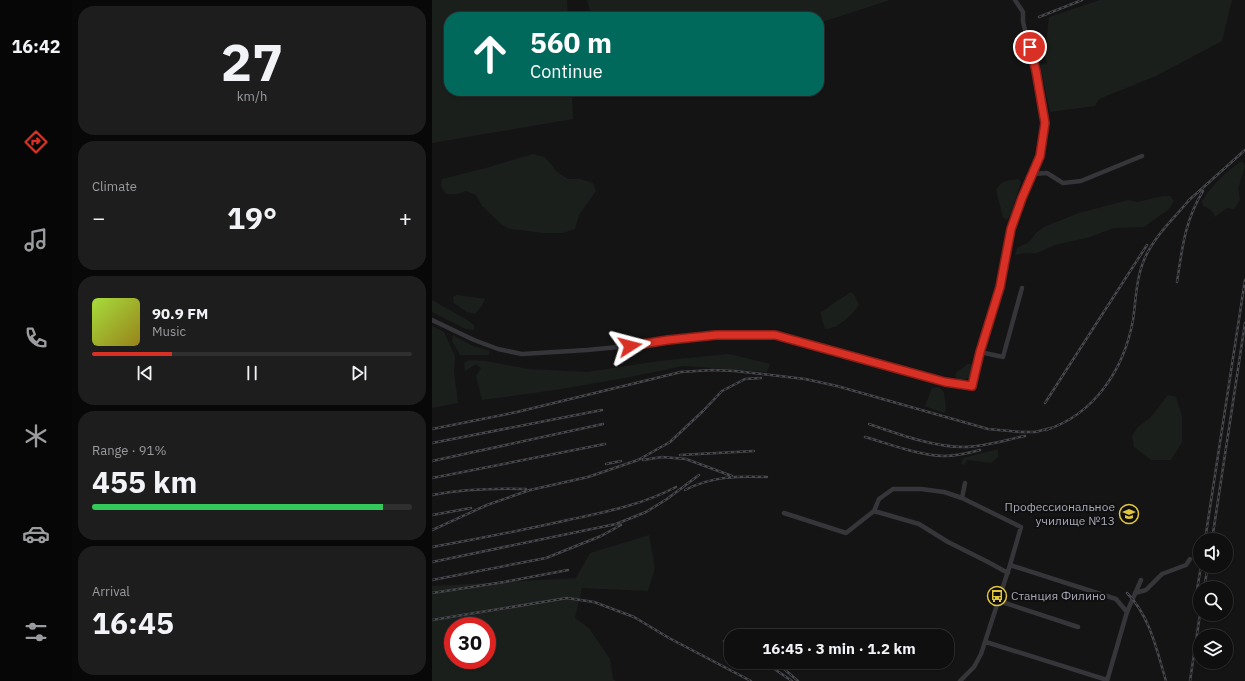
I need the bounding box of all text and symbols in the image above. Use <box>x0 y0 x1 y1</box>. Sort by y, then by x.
text: 560 m <box>530 24 612 61</box>
text: 27 <box>221 28 283 95</box>
icon: ahead <box>464 28 516 80</box>
pin <box>1013 30 1047 64</box>
text: 16:42 <box>11 35 61 58</box>
icon: arrive <box>1019 36 1041 58</box>
text: Continue <box>530 60 603 83</box>
text: km/h <box>237 88 267 105</box>
icon: directions <box>22 128 50 156</box>
text: Climate <box>92 178 137 195</box>
text: 19° <box>227 198 277 237</box>
text: − <box>92 203 105 232</box>
text: + <box>399 203 412 232</box>
icon: music <box>22 226 50 254</box>
text: 90.9 FM <box>152 304 208 323</box>
text: Music <box>152 323 186 340</box>
icon: phone <box>22 324 50 352</box>
position arrow <box>609 325 651 367</box>
icon: previous <box>134 362 156 384</box>
icon: pause <box>241 362 263 384</box>
icon: next <box>348 362 370 384</box>
icon: climate <box>22 422 50 450</box>
text: Range · 91% <box>92 442 166 459</box>
text: 455 km <box>92 462 197 501</box>
place label: Профессиональное училище №13 <box>1005 499 1115 528</box>
school or university icon: Профессиональное училище №13 <box>1118 503 1140 525</box>
icon: car <box>22 520 50 548</box>
map controls <box>1193 533 1233 669</box>
button: sound <box>1193 533 1233 573</box>
button: search <box>1193 581 1233 621</box>
text: Arrival <box>92 583 130 600</box>
bus stop icon: Станция Филино <box>986 585 1008 607</box>
place label: Станция Филино <box>1011 588 1106 603</box>
text: 16:45 <box>92 603 174 642</box>
speed limit sign: 30 <box>444 617 496 669</box>
icon: filters <box>22 618 50 646</box>
button: layers <box>1193 629 1233 669</box>
text: 16:45 · 3 min · 1.2 km <box>762 639 916 658</box>

